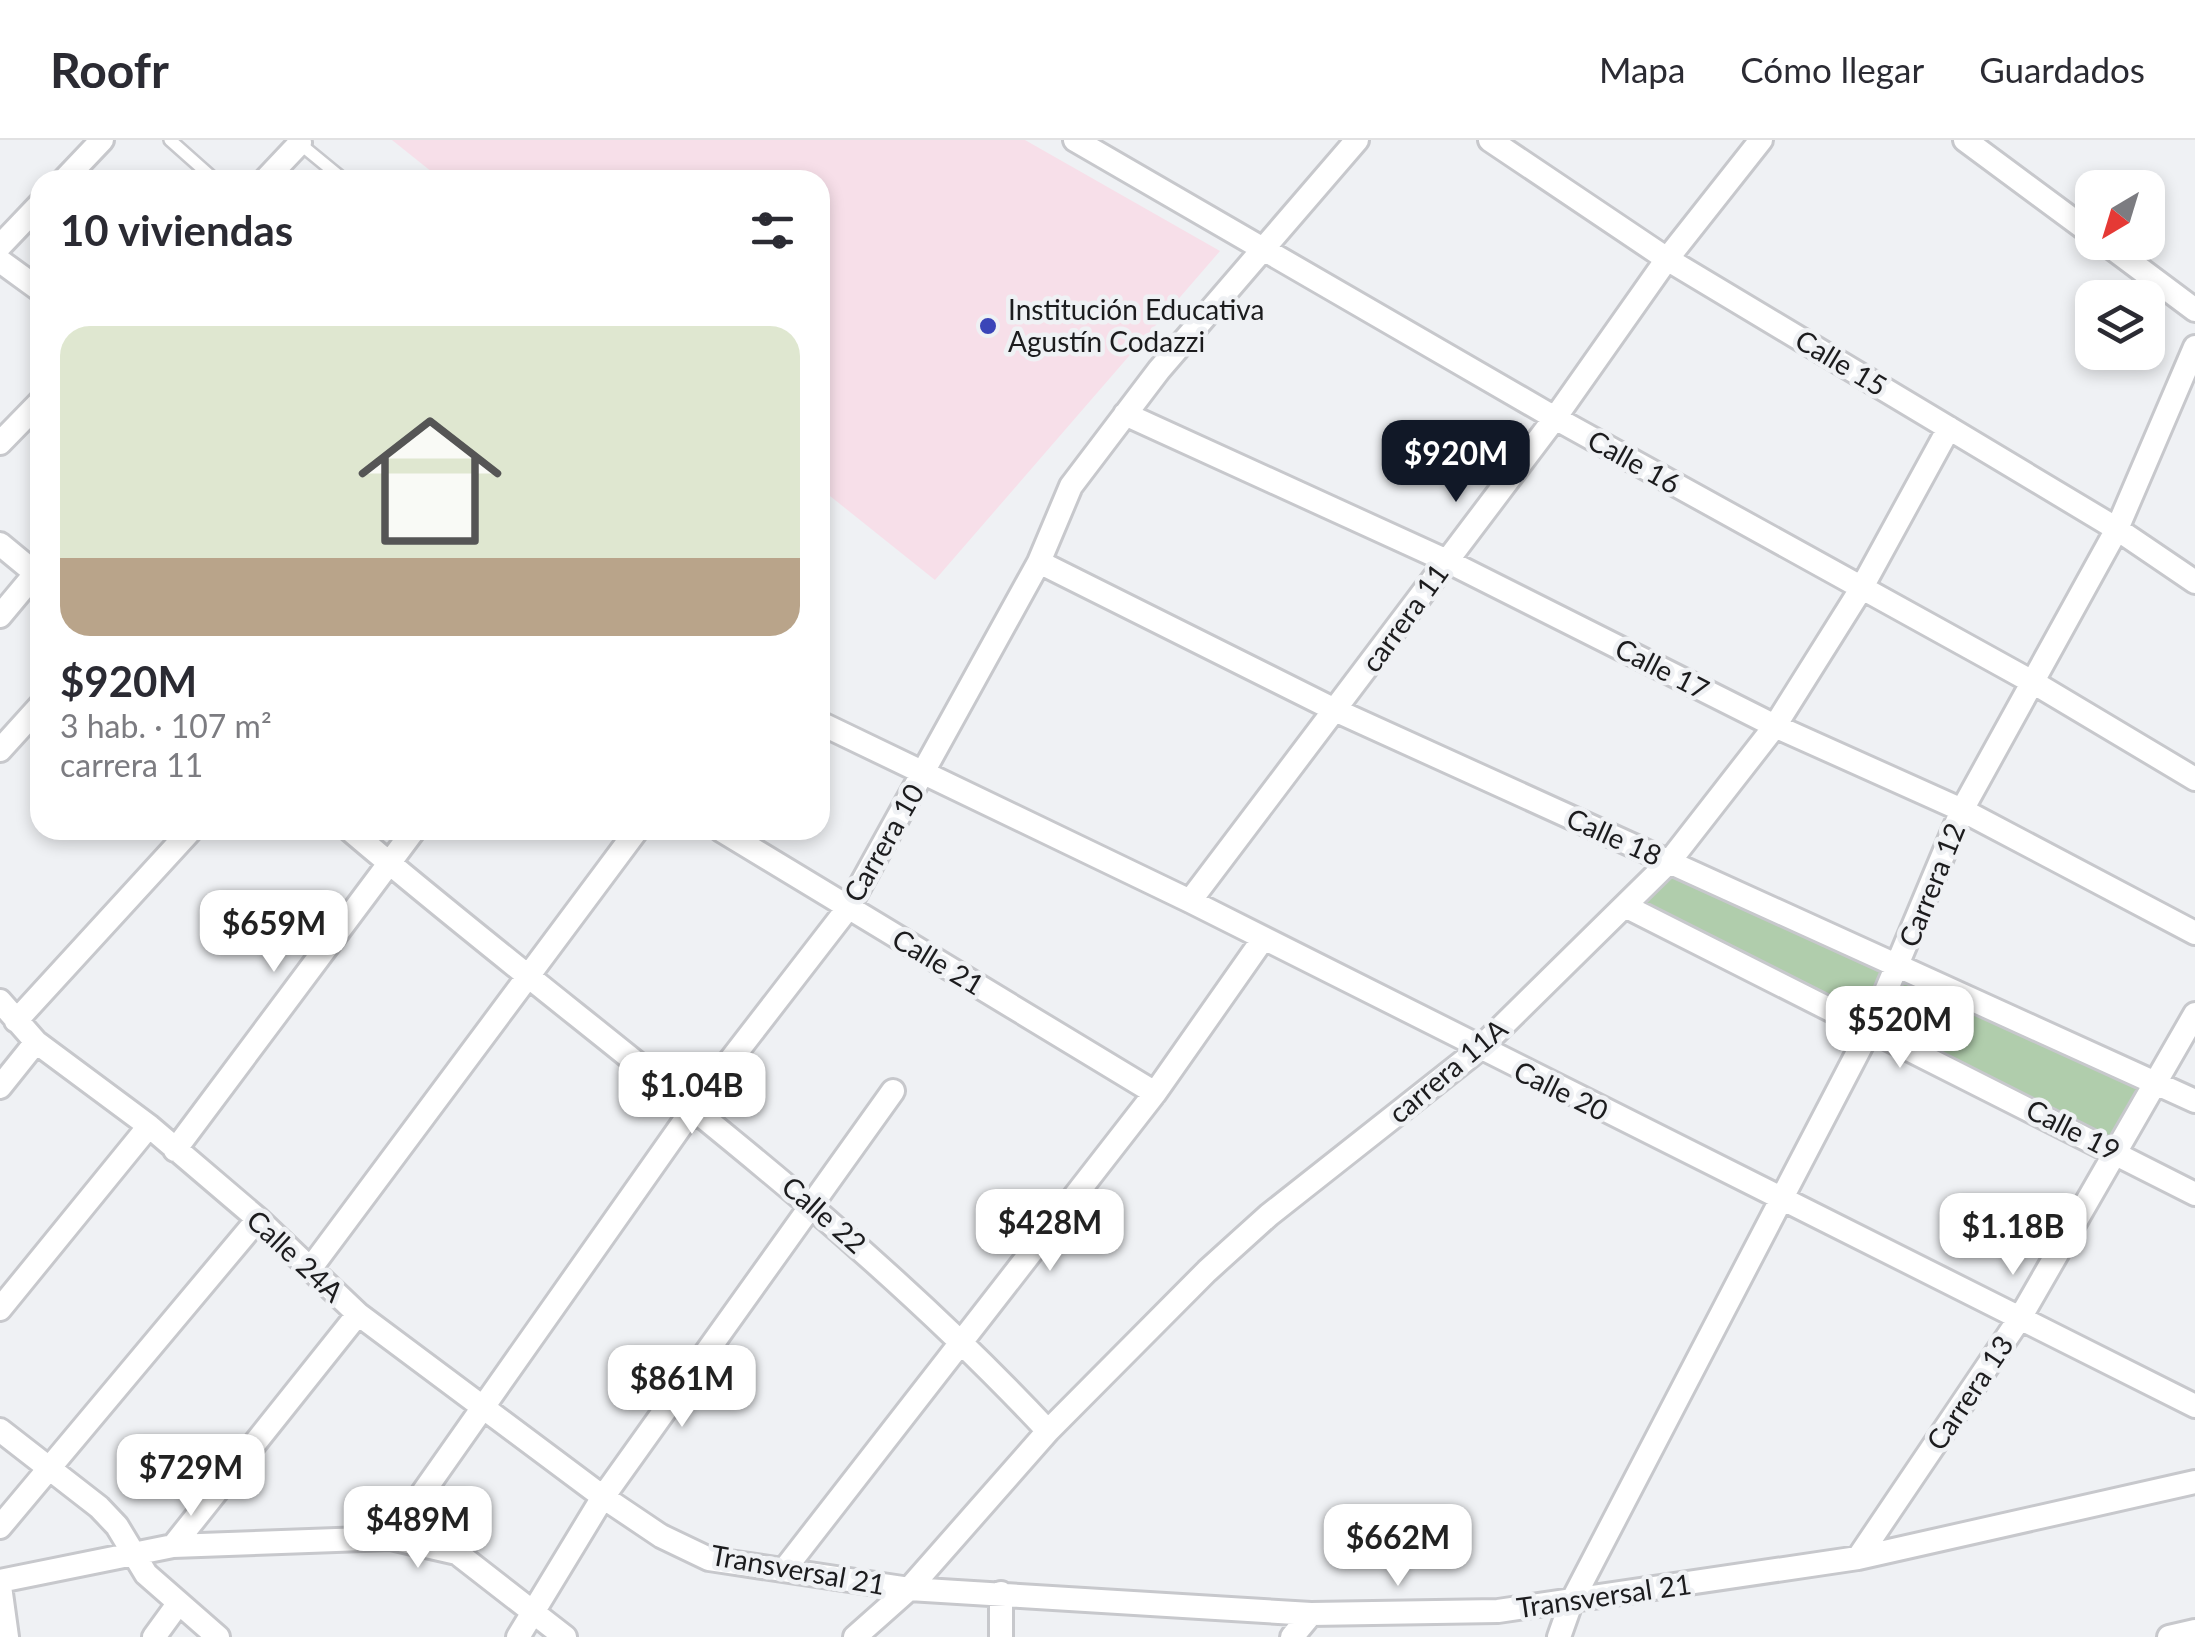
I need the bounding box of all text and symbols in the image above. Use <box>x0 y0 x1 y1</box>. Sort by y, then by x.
text: Roofr <box>50 41 169 98</box>
text: Mapa <box>1599 48 1685 90</box>
text: Cómo llegar <box>1740 48 1924 90</box>
text: Guardados <box>1979 48 2145 90</box>
north arrow <box>2075 170 2165 260</box>
map controls <box>2075 170 2165 370</box>
icon: filters <box>745 203 800 258</box>
text: 10 viviendas <box>60 205 293 255</box>
button: layers <box>2075 280 2165 370</box>
place label: Institución Educativa Agustín Codazzi <box>1008 292 1264 358</box>
marker: Institución Educativa Agustín Codazzi <box>977 315 999 337</box>
street label: Calle 15 <box>1790 322 1893 403</box>
icon: home <box>340 391 520 571</box>
pin: $920M <box>1386 420 1526 505</box>
street label: Calle 16 <box>1582 422 1687 500</box>
text: $920M <box>1404 433 1508 472</box>
street label: carrera 11 <box>1354 557 1455 678</box>
street label: Calle 17 <box>1610 630 1715 706</box>
text: $920M <box>60 656 197 706</box>
text: 3 hab. · 107 m² <box>60 706 272 745</box>
text: carrera 11 <box>60 745 203 784</box>
street label: Carrera 10 <box>836 777 931 908</box>
street label: Calle 18 <box>1562 800 1667 872</box>
street label: Carrera 12 <box>1891 818 1971 952</box>
pin: $659M <box>204 890 344 975</box>
text: $659M <box>222 903 326 942</box>
street label: Calle 21 <box>887 921 990 1002</box>
pin: $520M <box>1830 986 1970 1071</box>
text: $520M <box>1848 999 1952 1038</box>
street label: carrera 11A <box>1381 1011 1514 1130</box>
pin: $1.04B <box>611 1052 773 1137</box>
street label: Calle 20 <box>1509 1053 1614 1127</box>
text: $1.04B <box>641 1065 743 1104</box>
street label: Calle 19 <box>2021 1091 2126 1167</box>
street label: Calle 22 <box>776 1169 874 1260</box>
pin: $428M <box>980 1189 1120 1274</box>
pin: $1.18B <box>1932 1193 2094 1278</box>
street label: Calle 24A <box>240 1202 351 1308</box>
text: $428M <box>998 1202 1102 1241</box>
text: $1.18B <box>1962 1206 2064 1245</box>
street label: Carrera 13 <box>1919 1329 2020 1456</box>
pin: $861M <box>612 1345 752 1430</box>
text: $861M <box>630 1358 734 1397</box>
pin: $729M <box>121 1434 261 1519</box>
text: $729M <box>139 1447 243 1486</box>
pin: $489M <box>348 1486 488 1571</box>
text: $489M <box>366 1499 470 1538</box>
pin: $662M <box>1328 1504 1468 1589</box>
text: $662M <box>1346 1517 1450 1556</box>
street label: Transversal 21 <box>708 1537 888 1601</box>
street label: Transversal 21 <box>1514 1566 1693 1624</box>

